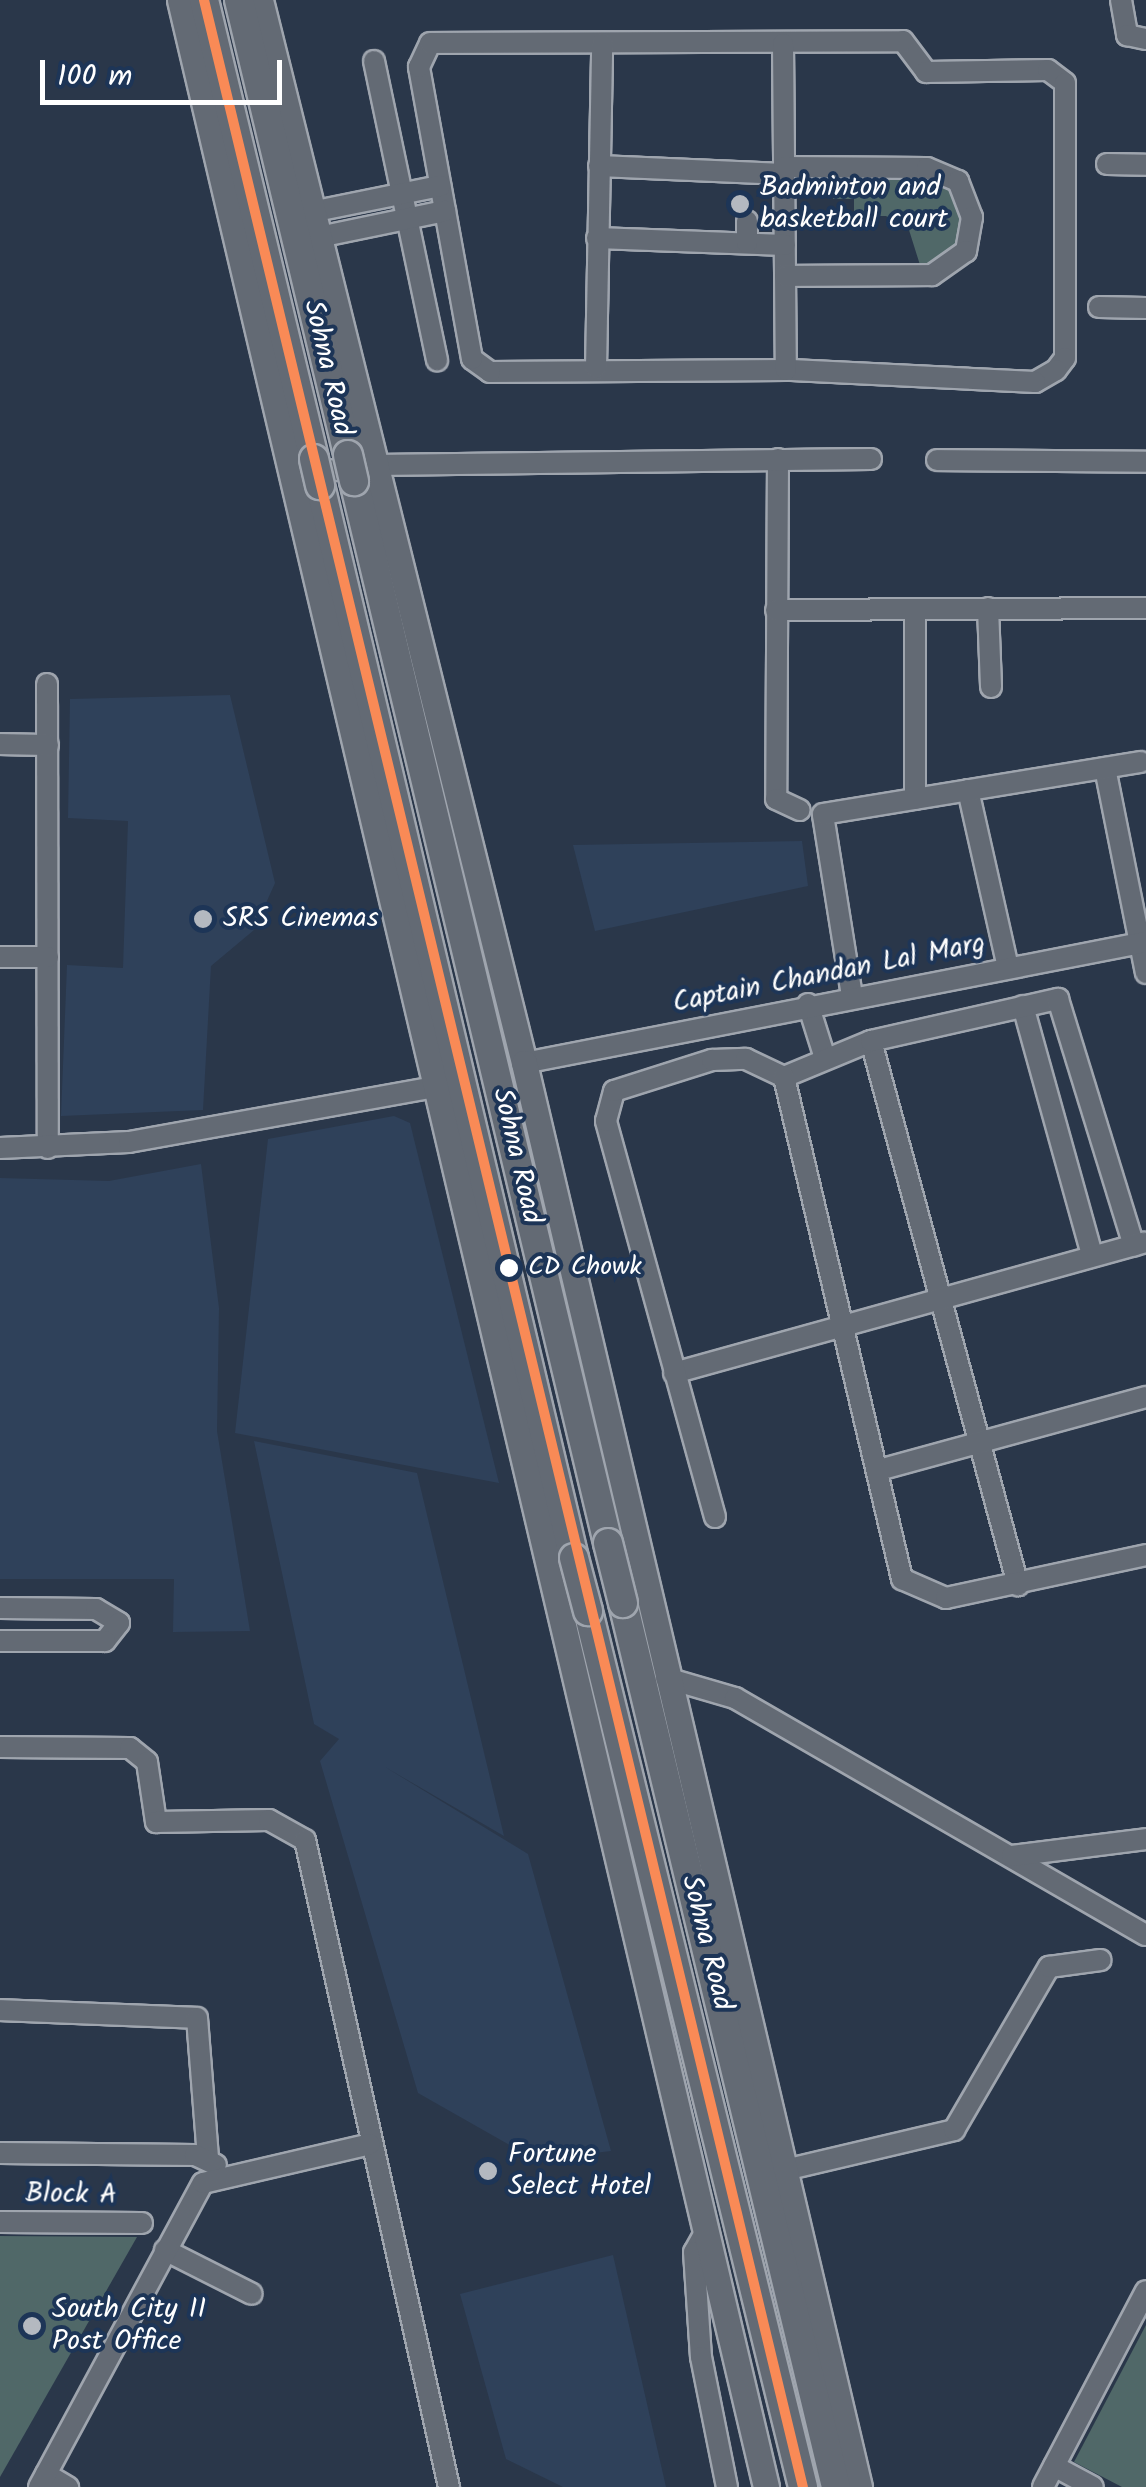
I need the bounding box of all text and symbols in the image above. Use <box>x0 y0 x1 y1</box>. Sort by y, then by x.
scale bar <box>45 40 288 102</box>
text: 100 m <box>57 53 132 101</box>
place label: Badminton and basketball court <box>760 171 948 237</box>
marker: Badminton and basketball court <box>729 193 751 215</box>
street label: Sohna Road <box>295 297 359 439</box>
place label: SRS Cinemas <box>223 902 379 936</box>
marker: SRS Cinemas <box>192 908 214 930</box>
street label: Captain Chandan Lal Marg <box>670 927 988 1021</box>
street label: Sohna Road <box>484 1085 548 1227</box>
place label: CD Chowk <box>528 1252 642 1284</box>
marker: CD Chowk <box>499 1258 519 1278</box>
street label: Sohna Road <box>673 1872 739 2014</box>
place label: Fortune Select Hotel <box>508 2138 651 2204</box>
marker: Fortune Select Hotel <box>477 2160 499 2182</box>
street label: Block A <box>25 2177 117 2213</box>
place label: South City II Post Office <box>52 2293 206 2359</box>
marker: South City II Post Office <box>21 2315 43 2337</box>

